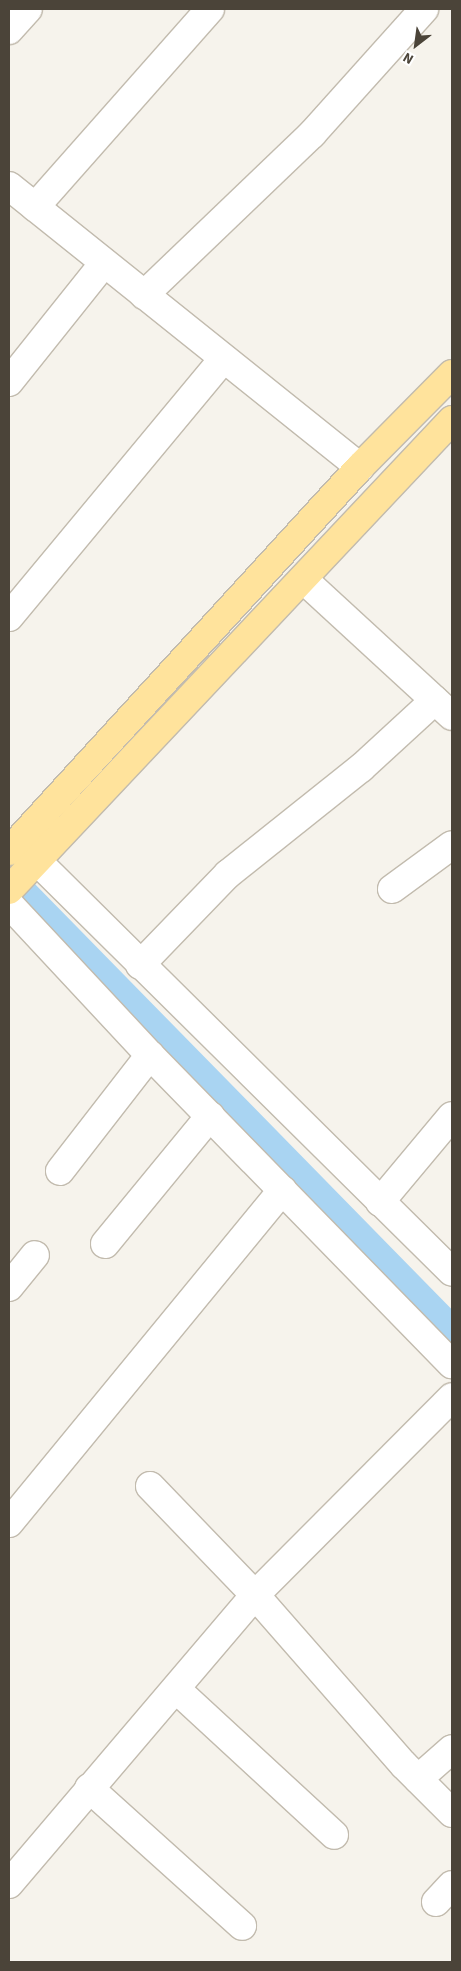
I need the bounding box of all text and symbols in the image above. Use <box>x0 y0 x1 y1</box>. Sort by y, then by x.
north arrow <box>391 20 441 70</box>
text: N <box>399 47 418 69</box>

